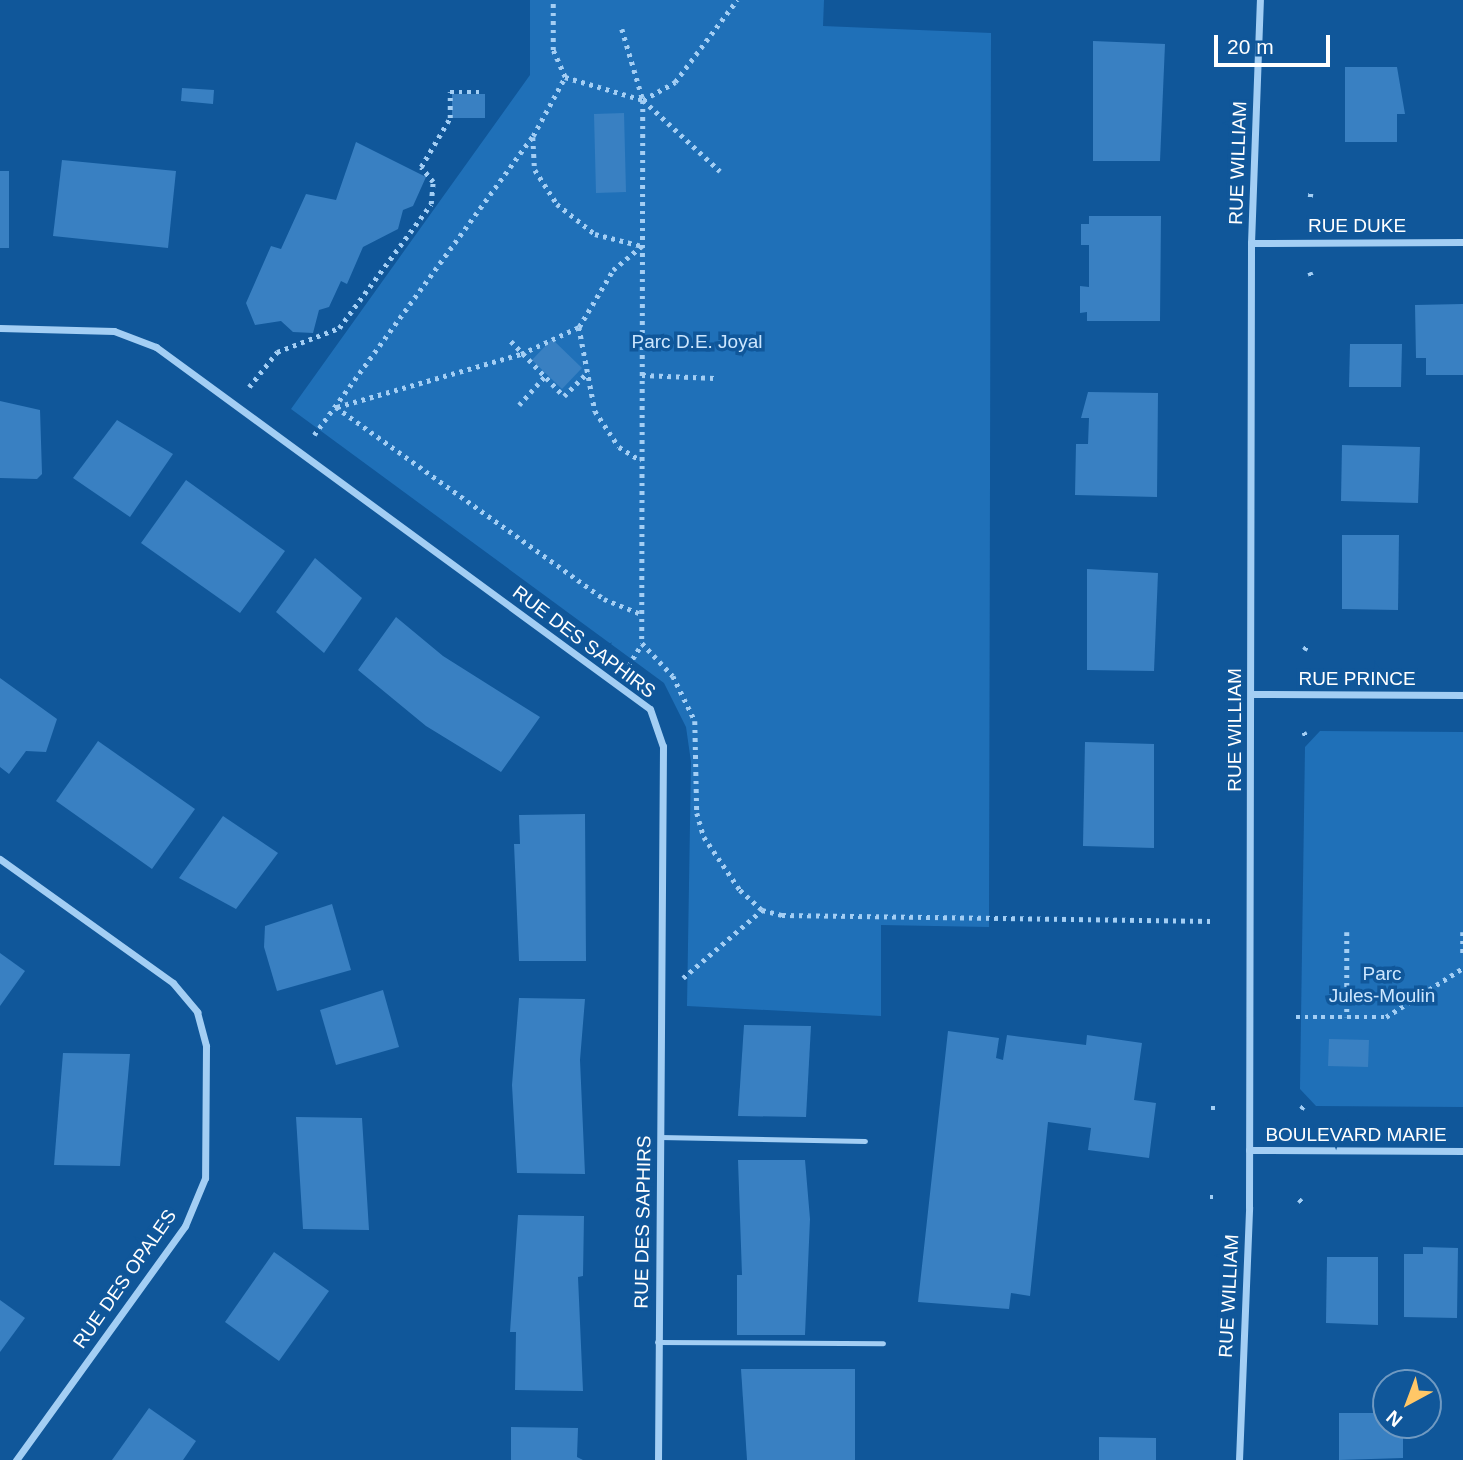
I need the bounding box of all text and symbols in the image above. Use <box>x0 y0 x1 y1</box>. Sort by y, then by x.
scale bar <box>1218 21 1334 65</box>
text: 20 m <box>1227 35 1274 58</box>
street label: RUE WILLIAM <box>1224 101 1252 225</box>
street label: RUE DUKE <box>1308 215 1406 237</box>
park label: Parc D.E. Joyal <box>632 331 762 353</box>
street label: RUE DES SAPHIRS <box>508 581 660 703</box>
street label: RUE WILLIAM <box>1224 668 1246 792</box>
street label: RUE PRINCE <box>1298 668 1416 690</box>
park label: Parc Jules-Moulin <box>1329 963 1435 1007</box>
street label: BOULEVARD MARIE <box>1265 1124 1447 1146</box>
street label: RUE DES SAPHIRS <box>630 1135 656 1309</box>
street label: RUE DES OPALES <box>69 1205 181 1353</box>
street label: RUE WILLIAM <box>1214 1234 1244 1358</box>
north arrow <box>1372 1369 1442 1439</box>
text: N <box>1382 1406 1406 1431</box>

